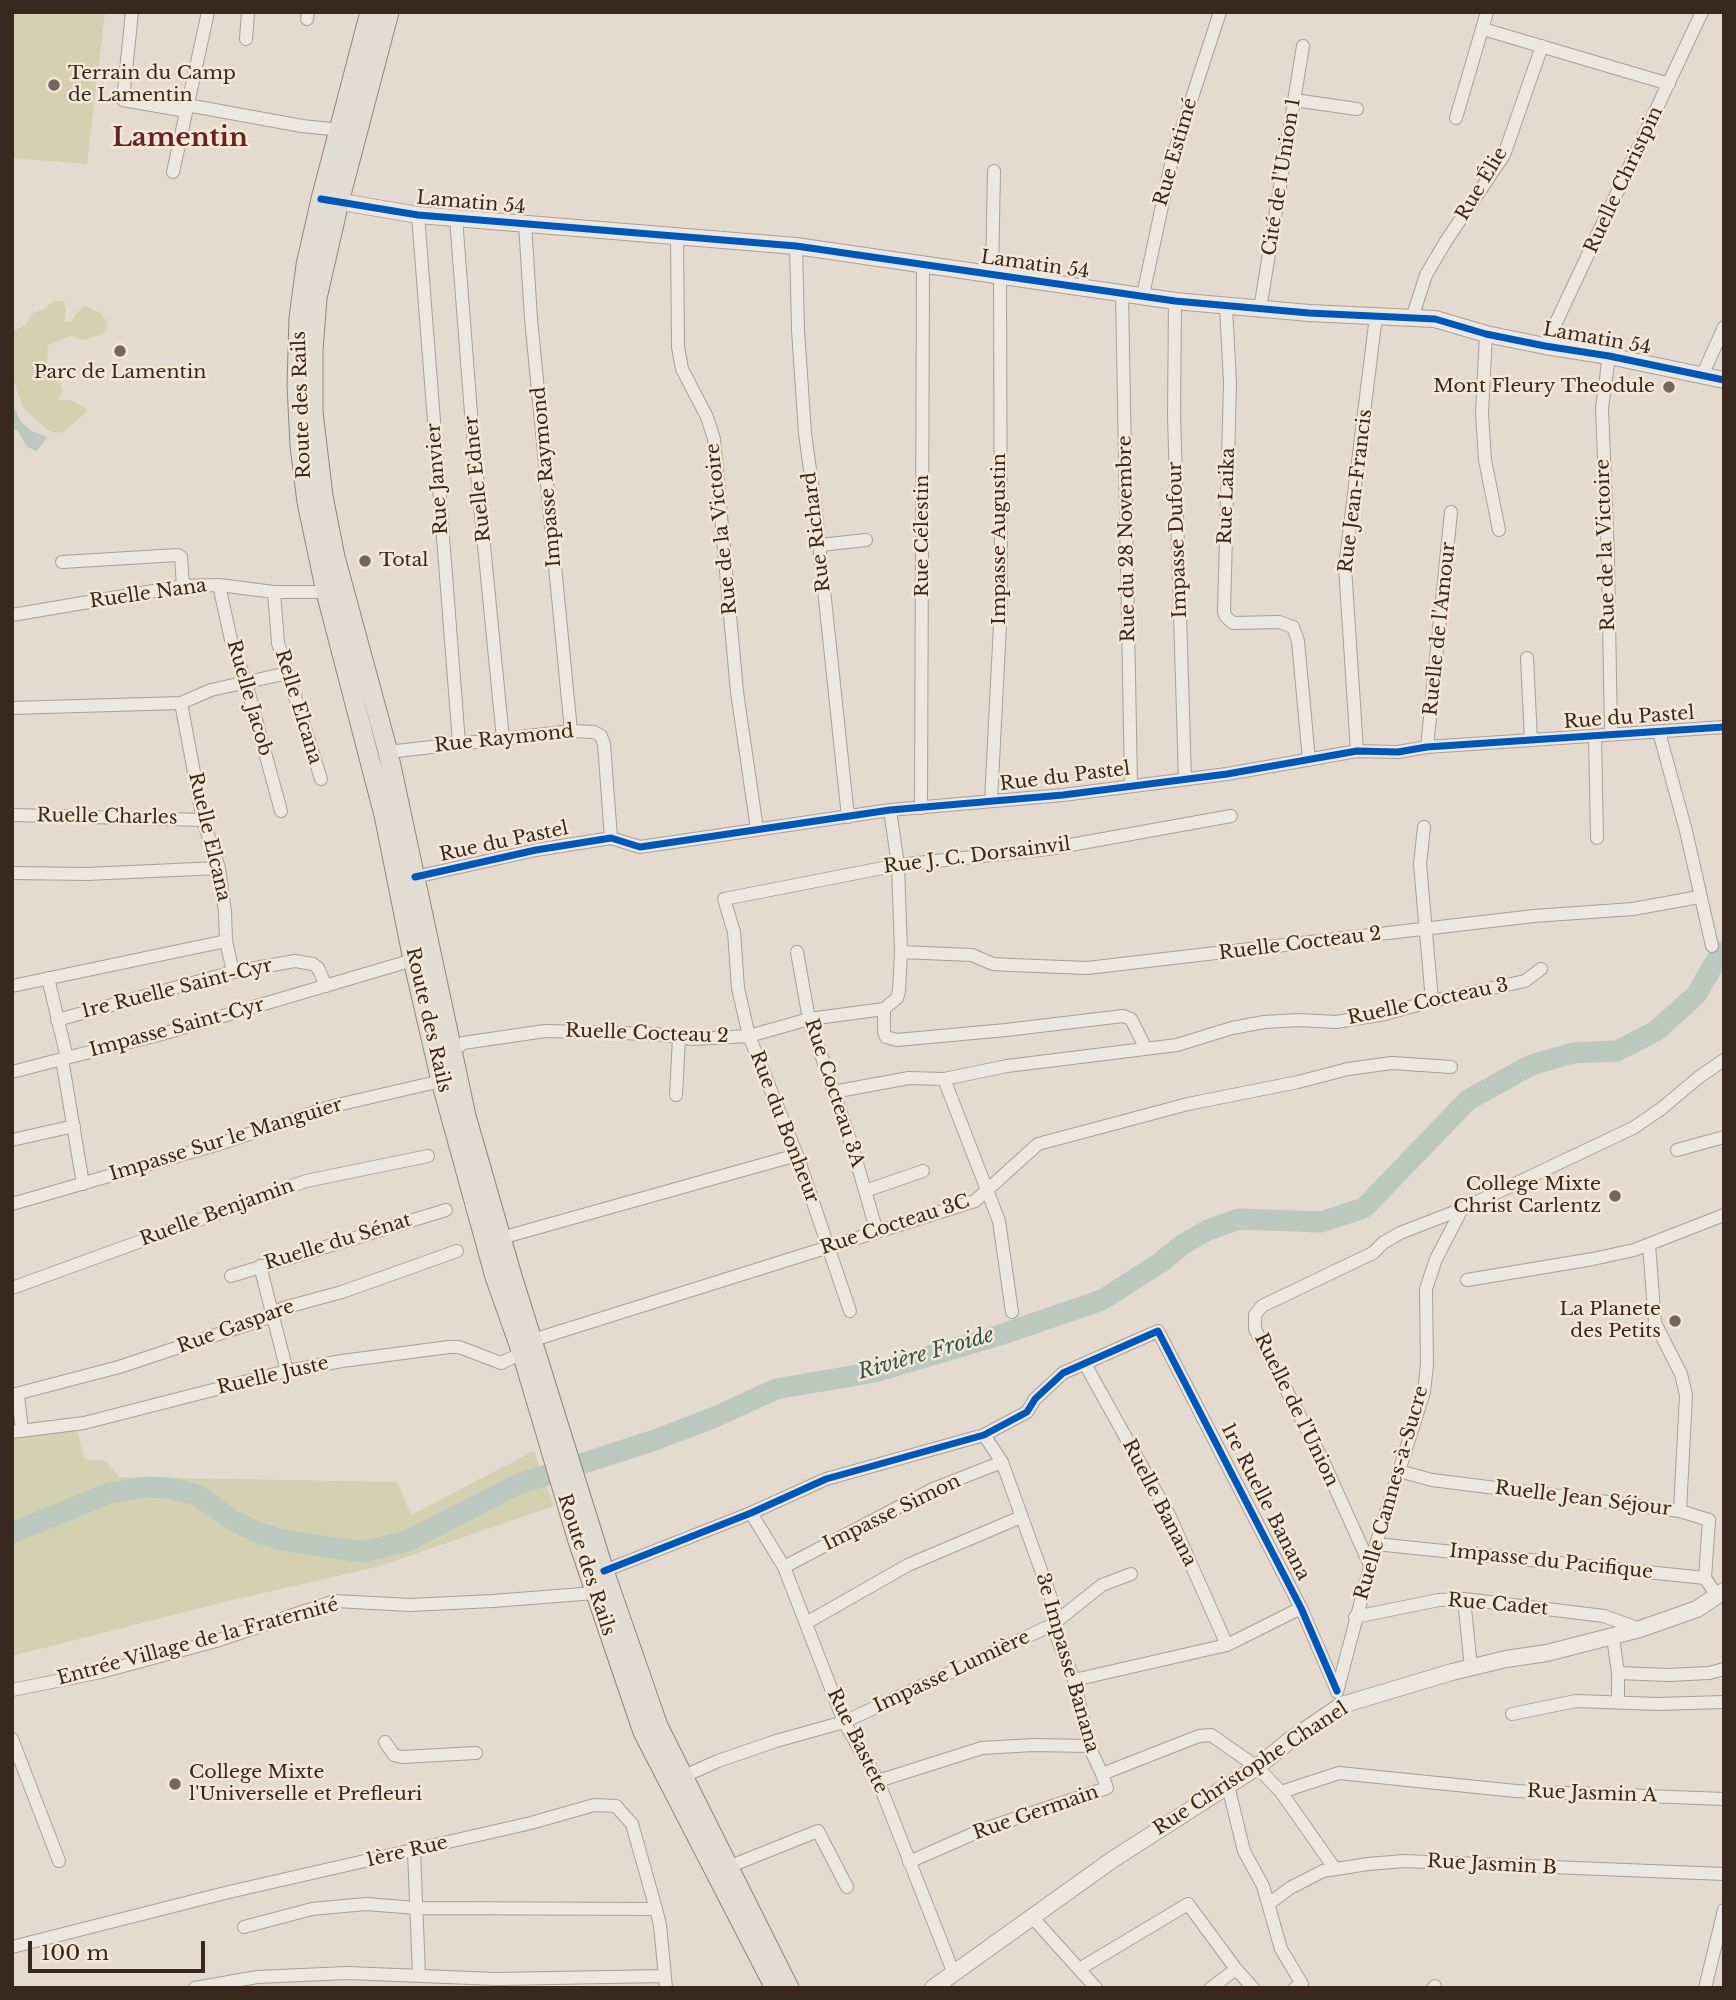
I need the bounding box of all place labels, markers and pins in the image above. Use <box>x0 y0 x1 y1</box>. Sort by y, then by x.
place label: Terrain du Camp de Lamentin <box>68 63 236 107</box>
marker: Terrain du Camp de Lamentin <box>46 77 62 93</box>
marker: Parc de Lamentin <box>112 343 128 359</box>
place label: Parc de Lamentin <box>34 362 206 384</box>
place label: Mont Fleury Theodule <box>1433 376 1655 398</box>
marker: Mont Fleury Theodule <box>1661 379 1677 395</box>
place label: Total <box>379 550 428 572</box>
marker: Total <box>357 553 373 569</box>
place label: College Mixte Christ Carlentz <box>1453 1174 1601 1218</box>
marker: College Mixte Christ Carlentz <box>1607 1188 1623 1204</box>
place label: La Planete des Petits <box>1559 1299 1661 1343</box>
marker: La Planete des Petits <box>1667 1313 1683 1329</box>
place label: College Mixte l'Universelle et Prefleuri <box>189 1762 422 1806</box>
marker: College Mixte l'Universelle et Prefleuri <box>167 1776 183 1792</box>

